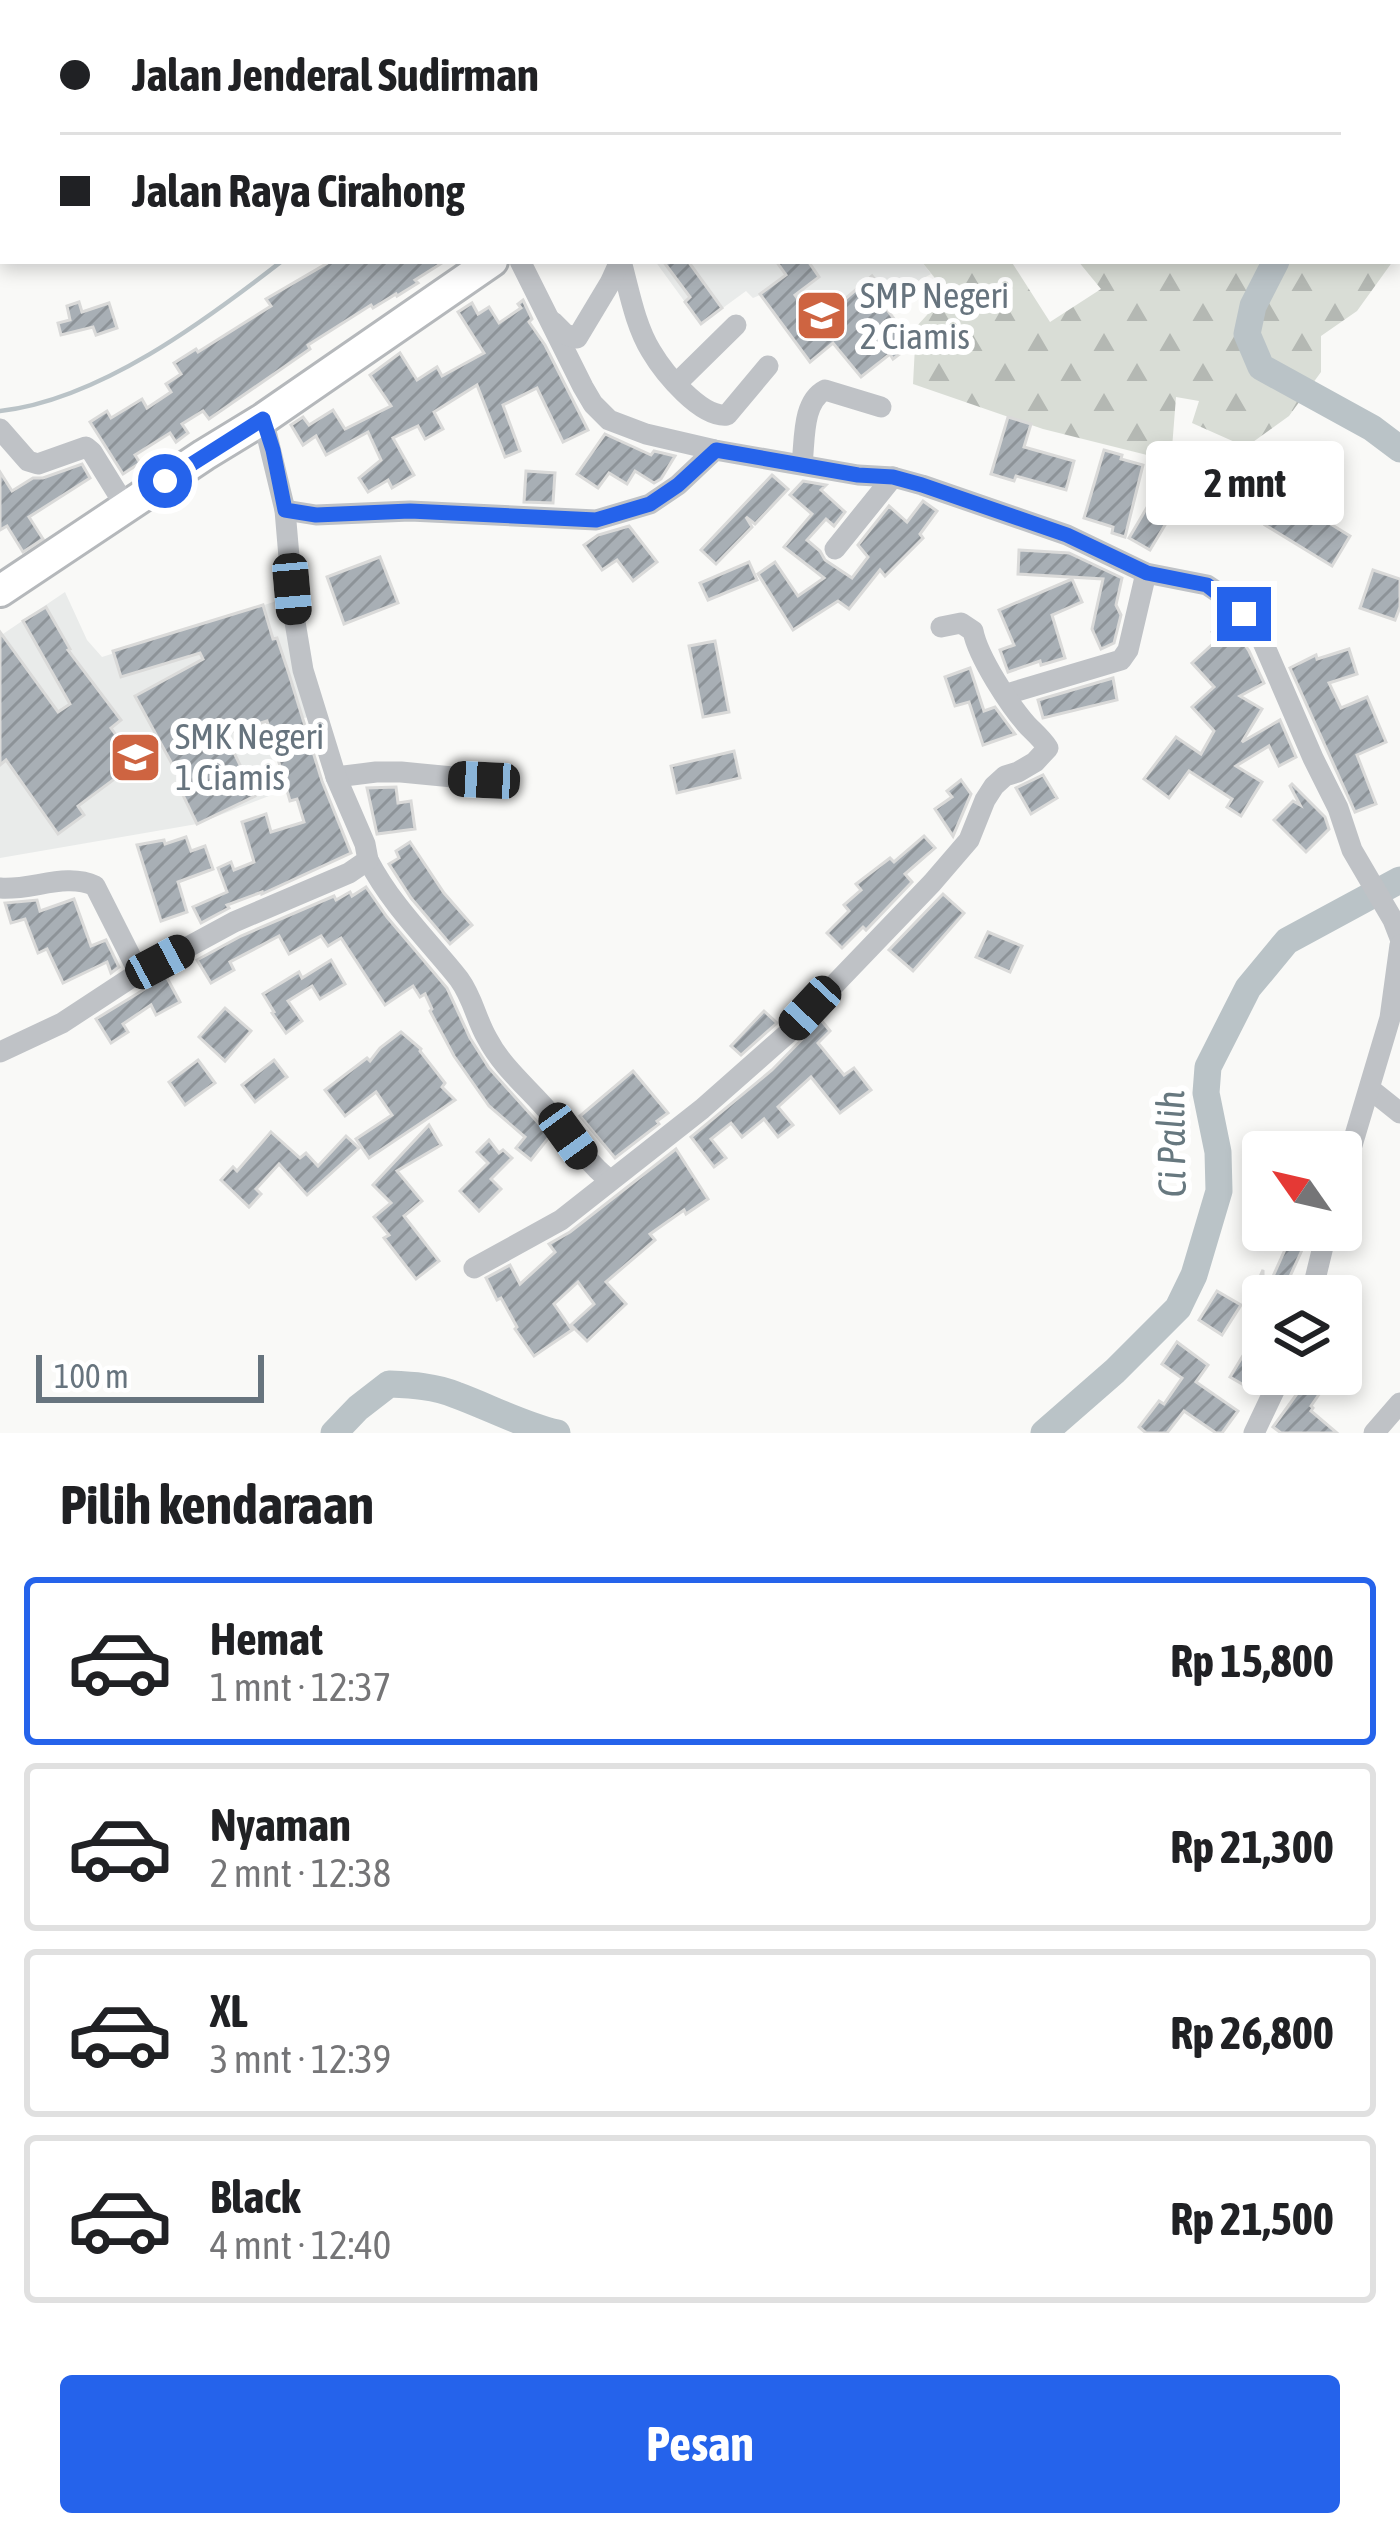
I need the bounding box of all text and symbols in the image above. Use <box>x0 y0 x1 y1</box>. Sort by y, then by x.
text: Jalan Jenderal Sudirman <box>132 49 539 101</box>
text: Jalan Raya Cirahong <box>132 165 465 217</box>
place label: SMP Negeri 2 Ciamis <box>860 274 1009 357</box>
school or university icon: SMP Negeri 2 Ciamis <box>793 288 849 344</box>
callout: 2 mnt <box>1145 440 1343 524</box>
route start <box>138 454 192 508</box>
text: 2 mnt <box>1204 461 1286 505</box>
car <box>271 552 313 626</box>
route end <box>1217 587 1271 641</box>
place label: SMK Negeri 1 Ciamis <box>175 715 324 798</box>
school or university icon: SMK Negeri 1 Ciamis <box>108 729 164 785</box>
car <box>447 760 521 800</box>
car <box>120 929 200 995</box>
car <box>772 969 848 1047</box>
water label: Ci Palih <box>1148 1090 1194 1198</box>
car <box>532 1096 604 1176</box>
north arrow <box>1242 1131 1362 1251</box>
map controls <box>1242 1131 1362 1395</box>
button: layers <box>1242 1275 1362 1395</box>
scale bar <box>36 1349 264 1402</box>
text: 100 m <box>54 1357 129 1395</box>
text: Pilih kendaraan <box>60 1474 374 1535</box>
icon: car <box>66 1607 174 1715</box>
text: Hemat <box>210 1613 323 1665</box>
text: Rp 15,800 <box>1170 1635 1334 1687</box>
text: 1 mnt · 12:37 <box>210 1665 391 1709</box>
icon: car <box>66 1793 174 1901</box>
text: Nyaman <box>210 1799 351 1851</box>
text: Rp 21,300 <box>1170 1821 1334 1873</box>
text: 2 mnt · 12:38 <box>210 1851 391 1895</box>
icon: car <box>66 1979 174 2087</box>
text: XL <box>210 1985 248 2037</box>
text: Rp 26,800 <box>1170 2007 1334 2059</box>
text: 3 mnt · 12:39 <box>210 2037 391 2081</box>
icon: car <box>66 2165 174 2273</box>
text: Black <box>210 2171 301 2223</box>
text: Rp 21,500 <box>1170 2193 1334 2245</box>
text: 4 mnt · 12:40 <box>210 2223 391 2267</box>
button: Pesan <box>60 2375 1340 2513</box>

